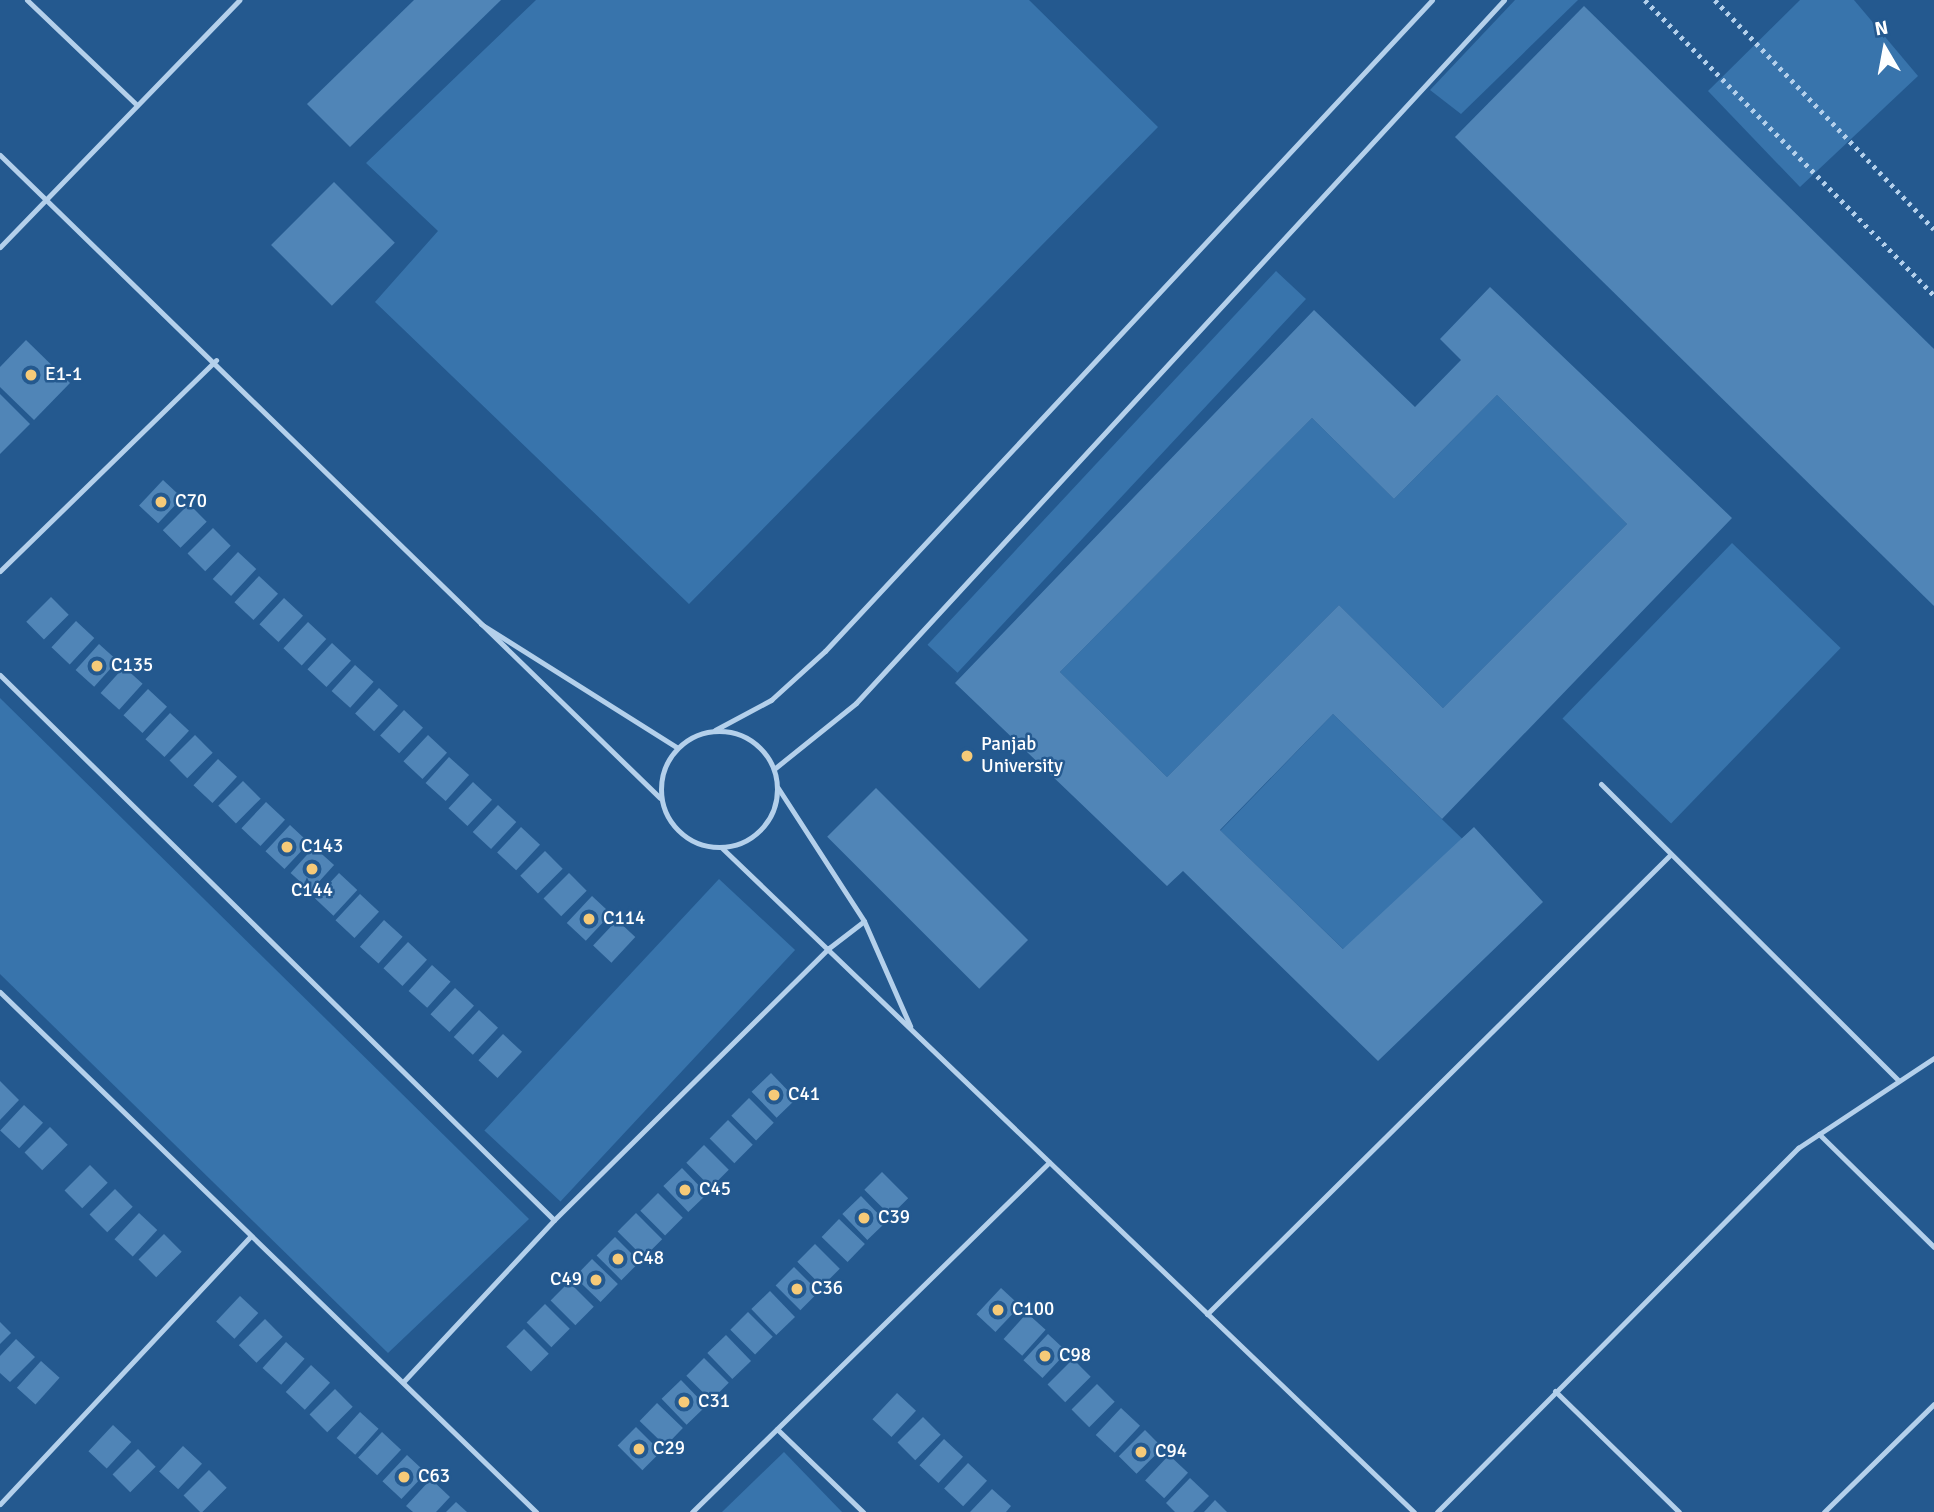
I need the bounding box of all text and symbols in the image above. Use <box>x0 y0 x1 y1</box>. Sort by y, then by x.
north arrow <box>1850 14 1920 84</box>
text: N <box>1873 15 1890 41</box>
place label: E1-1 <box>45 364 82 386</box>
marker: E1-1 <box>23 367 39 383</box>
place label: C70 <box>175 491 207 513</box>
marker: C70 <box>153 494 169 510</box>
place label: C135 <box>111 655 153 677</box>
marker: C135 <box>89 658 105 674</box>
place label: Panjab University <box>981 734 1063 778</box>
marker: Panjab University <box>959 748 975 764</box>
place label: C143 <box>301 836 343 858</box>
marker: C143 <box>279 839 295 855</box>
marker: C144 <box>304 861 320 877</box>
place label: C144 <box>291 880 333 902</box>
place label: C114 <box>603 908 645 930</box>
marker: C114 <box>581 911 597 927</box>
place label: C41 <box>788 1084 820 1106</box>
marker: C41 <box>766 1087 782 1103</box>
place label: C45 <box>699 1179 731 1201</box>
marker: C45 <box>677 1182 693 1198</box>
place label: C39 <box>878 1207 910 1229</box>
marker: C39 <box>856 1210 872 1226</box>
place label: C48 <box>632 1248 664 1270</box>
marker: C48 <box>610 1251 626 1267</box>
place label: C49 <box>550 1269 582 1291</box>
marker: C49 <box>588 1272 604 1288</box>
place label: C36 <box>811 1278 843 1300</box>
marker: C36 <box>789 1281 805 1297</box>
place label: C100 <box>1012 1299 1054 1321</box>
marker: C100 <box>990 1302 1006 1318</box>
place label: C98 <box>1059 1345 1091 1367</box>
marker: C98 <box>1037 1348 1053 1364</box>
place label: C31 <box>698 1391 730 1413</box>
marker: C31 <box>676 1394 692 1410</box>
place label: C29 <box>653 1438 685 1460</box>
marker: C29 <box>631 1441 647 1457</box>
place label: C94 <box>1155 1441 1187 1463</box>
marker: C94 <box>1133 1444 1149 1460</box>
place label: C63 <box>418 1466 450 1488</box>
marker: C63 <box>396 1469 412 1485</box>

